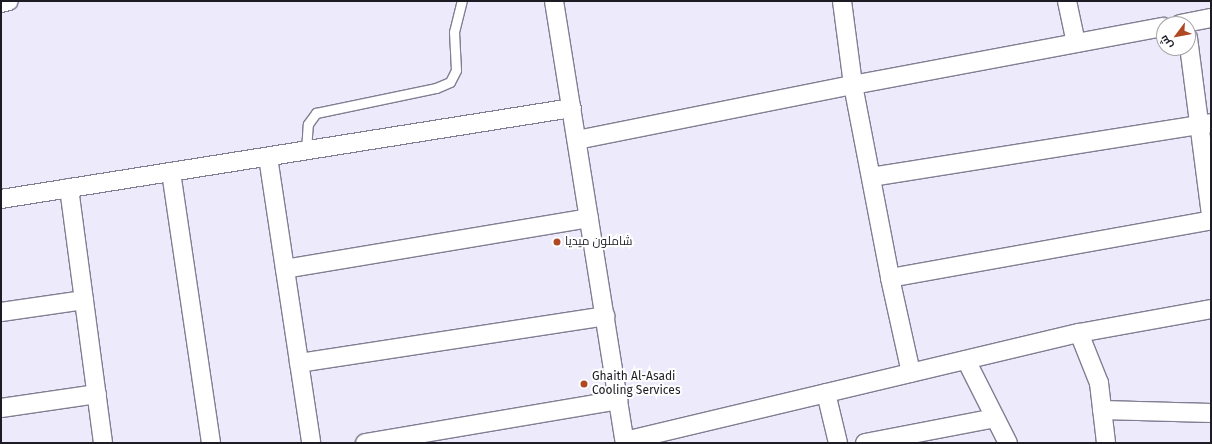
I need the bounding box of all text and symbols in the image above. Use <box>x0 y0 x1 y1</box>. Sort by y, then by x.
north arrow <box>1156 16 1196 56</box>
text: ش <box>1157 33 1176 52</box>
place label: شاملون ميديا <box>565 235 632 249</box>
marker: شاملون ميديا <box>552 237 562 247</box>
place label: Ghaith Al-Asadi Cooling Services <box>592 370 680 398</box>
marker: Ghaith Al-Asadi Cooling Services <box>579 379 589 389</box>

